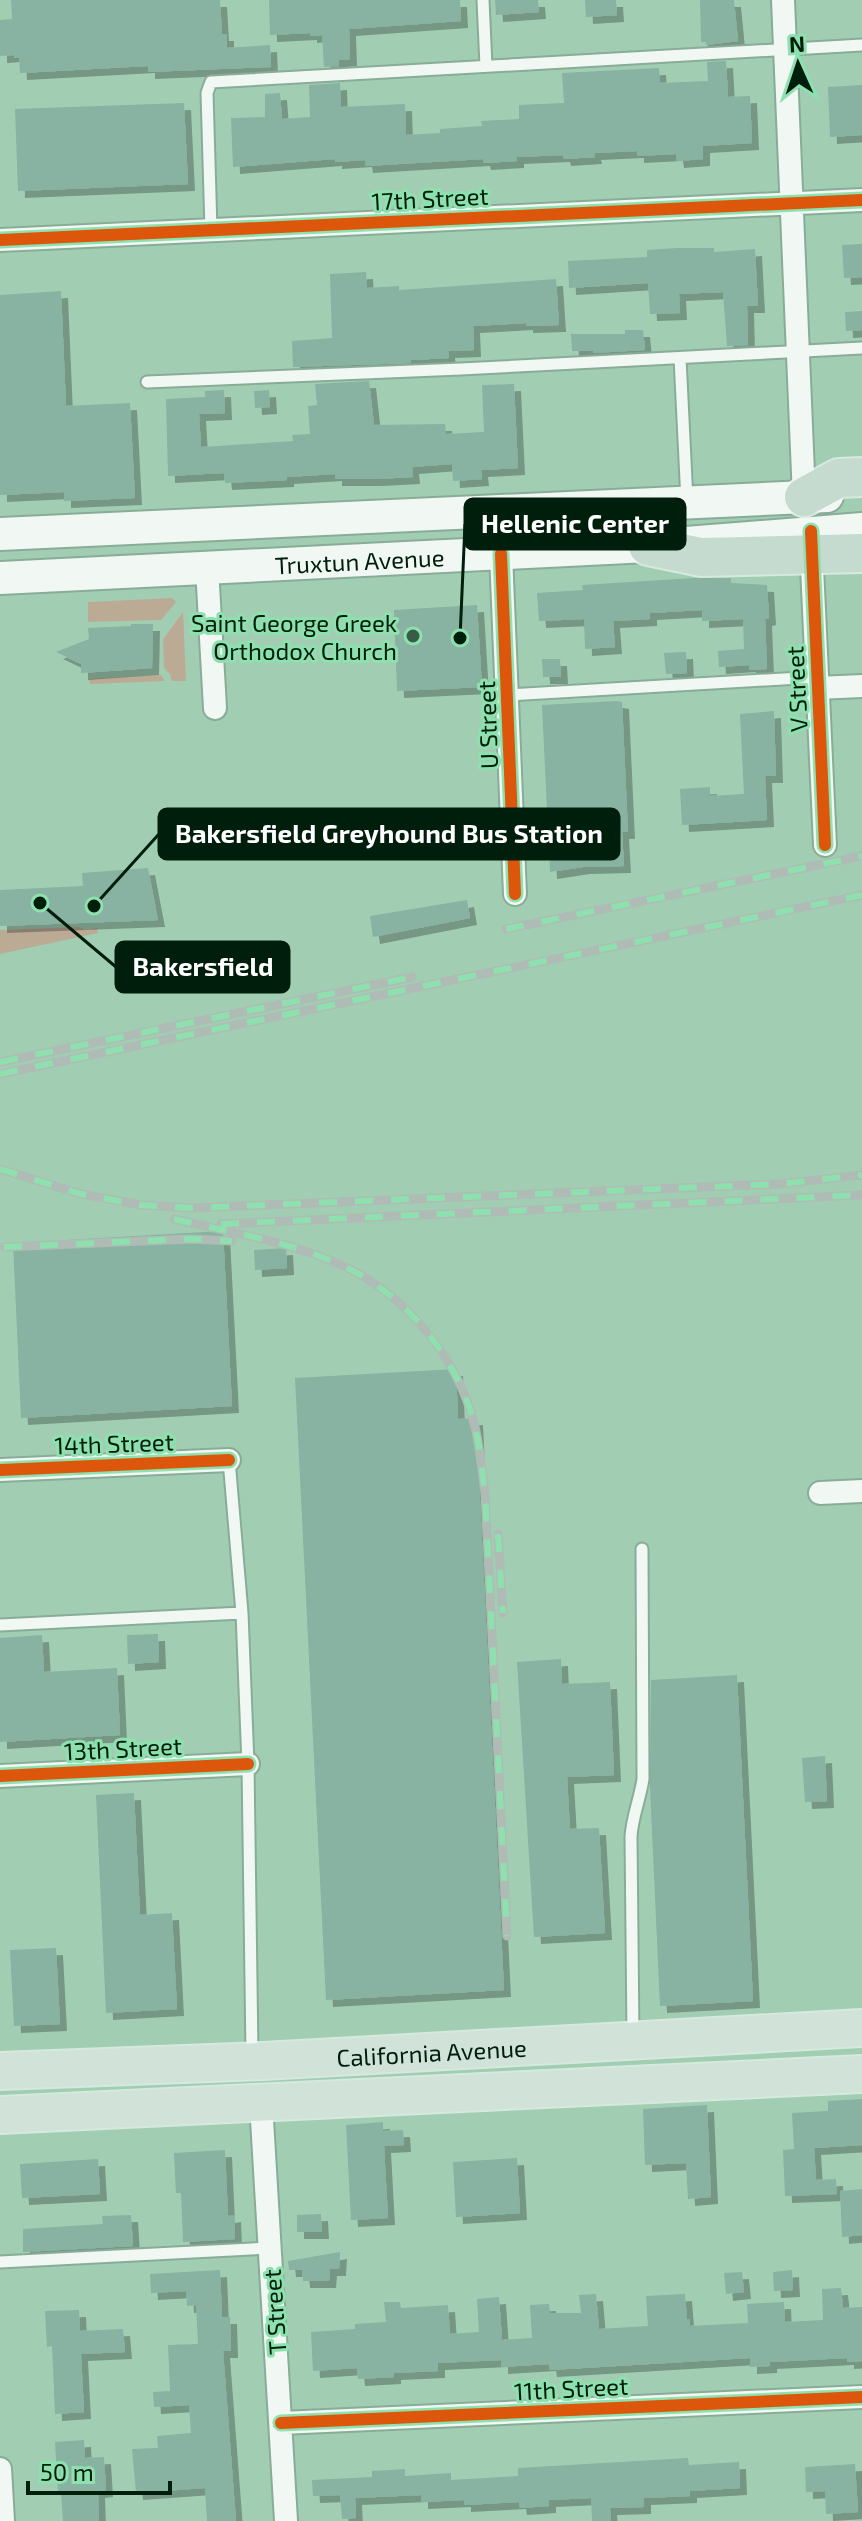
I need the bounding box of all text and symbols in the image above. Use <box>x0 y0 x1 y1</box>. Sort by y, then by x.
north arrow <box>758 24 838 104</box>
text: N <box>788 30 806 56</box>
street label: 17th Street <box>371 180 489 216</box>
callout: Hellenic Center <box>465 499 685 549</box>
text: Hellenic Center <box>481 507 669 538</box>
street label: Truxtun Avenue <box>274 542 445 579</box>
place label: Saint George Greek Orthodox Church <box>191 608 397 665</box>
marker: Saint George Greek Orthodox Church <box>404 627 422 645</box>
street label: V Street <box>779 645 813 733</box>
street label: U Street <box>471 680 503 770</box>
callout: Bakersfield Greyhound Bus Station <box>159 809 619 859</box>
text: Bakersfield Greyhound Bus Station <box>175 817 603 849</box>
callout: Bakersfield <box>116 942 289 992</box>
text: Bakersfield <box>132 950 274 981</box>
street label: 14th Street <box>54 1426 174 1460</box>
street label: 13th Street <box>63 1730 183 1766</box>
street label: California Avenue <box>336 2032 527 2071</box>
street label: T Street <box>257 2268 291 2356</box>
street label: 11th Street <box>513 2371 629 2405</box>
scale bar <box>28 2445 170 2495</box>
text: 50 m <box>40 2457 94 2486</box>

